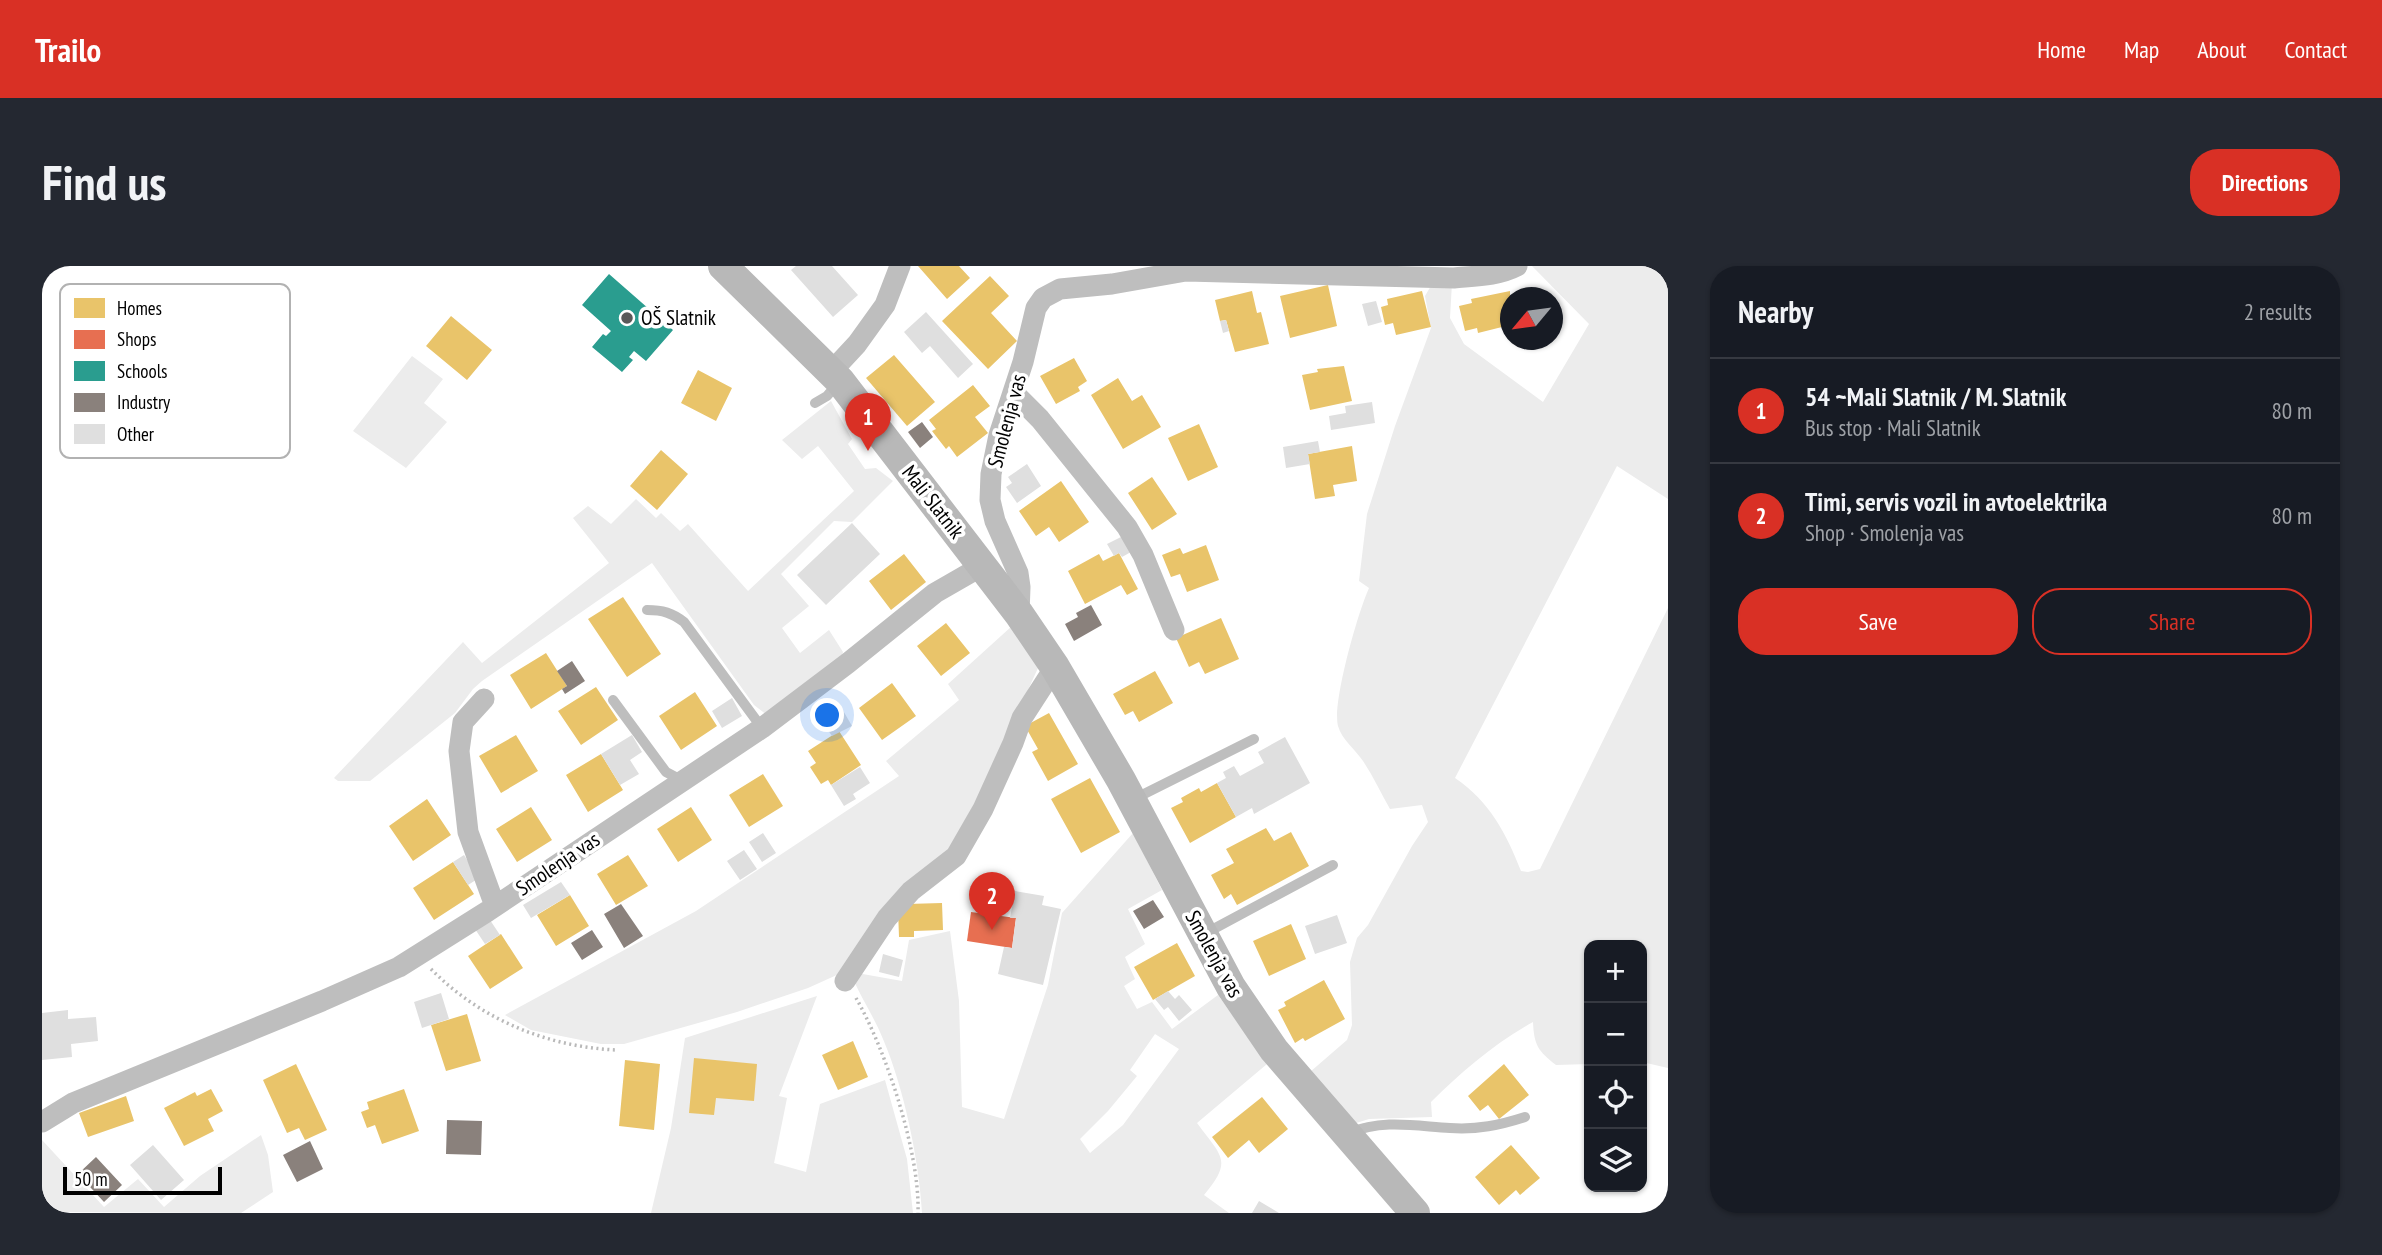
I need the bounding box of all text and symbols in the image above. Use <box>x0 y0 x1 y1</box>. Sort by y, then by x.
text: Trailo <box>35 28 101 71</box>
text: Home <box>2037 34 2086 65</box>
text: Map <box>2124 34 2159 65</box>
text: About <box>2197 34 2246 65</box>
text: Contact <box>2284 34 2347 65</box>
button: Directions <box>2190 149 2340 216</box>
text: Find us <box>42 150 166 214</box>
legend <box>60 284 290 458</box>
north arrow <box>1500 287 1563 350</box>
text: Nearby <box>1738 292 1813 331</box>
text: Homes <box>117 296 162 320</box>
text: 2 results <box>2244 297 2312 326</box>
place label: OŠ Slatnik <box>641 304 716 331</box>
marker: OŠ Slatnik <box>619 310 635 326</box>
text: Shops <box>117 327 156 351</box>
text: Schools <box>117 359 168 383</box>
street label: Smolenja vas <box>981 371 1032 470</box>
text: 54 ~Mali Slatnik / M. Slatnik <box>1805 380 2066 413</box>
text: Industry <box>117 390 171 414</box>
pin: 1 <box>845 393 891 451</box>
text: 1 <box>1756 396 1767 425</box>
text: 80 m <box>2271 396 2312 425</box>
text: Bus stop · Mali Slatnik <box>1805 413 1981 442</box>
text: Other <box>117 422 155 446</box>
street label: Mali Slatnik <box>896 460 970 544</box>
text: Timi, servis vozil in avtoelektrika <box>1805 485 2107 518</box>
text: 2 <box>1756 501 1767 530</box>
text: 80 m <box>2271 501 2312 530</box>
text: Shop · Smolenja vas <box>1805 518 1964 547</box>
button: Save <box>1738 588 2018 655</box>
button: Share <box>2032 588 2312 655</box>
your location <box>810 698 844 732</box>
street label: Smolenja vas <box>511 826 605 901</box>
pin: 2 <box>969 872 1015 930</box>
street label: Smolenja vas <box>1179 905 1249 1002</box>
map controls <box>1584 940 1647 1192</box>
button: + <box>1584 940 1647 1003</box>
button: − <box>1584 1003 1647 1066</box>
button: locate <box>1584 1066 1647 1129</box>
button: layers <box>1584 1129 1647 1192</box>
scale bar <box>63 1164 222 1196</box>
text: 50 m <box>74 1167 108 1191</box>

